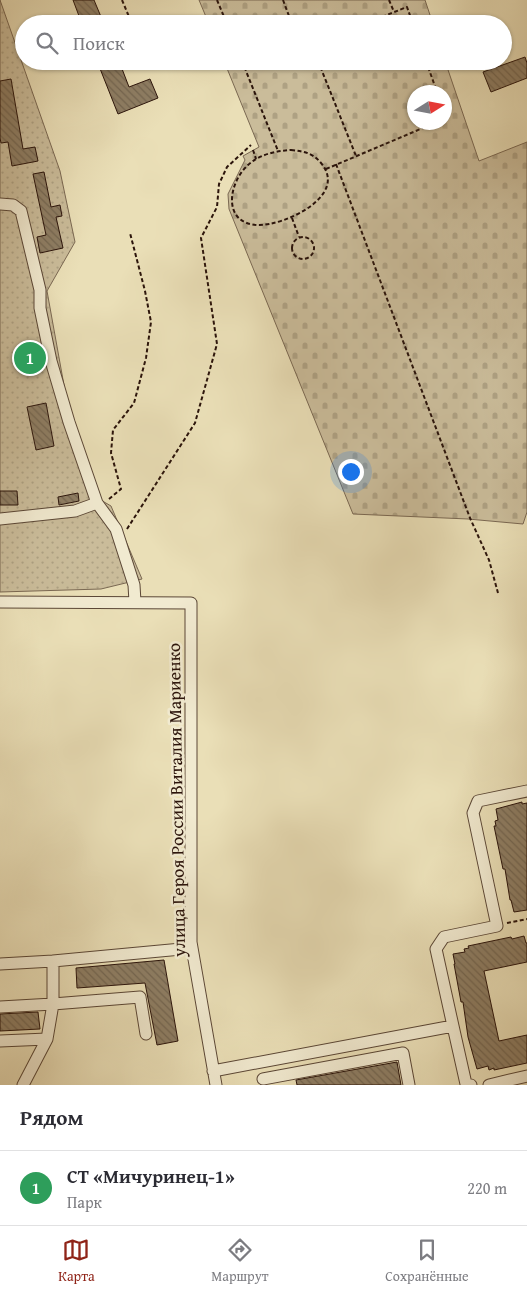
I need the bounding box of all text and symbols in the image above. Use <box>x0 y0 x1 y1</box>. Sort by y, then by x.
search box <box>15 15 512 70</box>
icon: search <box>33 29 61 57</box>
text: Поиск <box>73 29 125 57</box>
north arrow <box>407 85 452 130</box>
pin: 1 <box>14 339 46 377</box>
your location <box>338 459 364 485</box>
street label: улица Героя России Виталия Мариенко <box>160 643 192 958</box>
text: Рядом <box>20 1102 83 1133</box>
text: СТ «Мичуринец-1» <box>67 1162 235 1190</box>
text: 1 <box>32 1176 40 1200</box>
text: 220 m <box>467 1176 507 1200</box>
text: Парк <box>67 1190 102 1214</box>
tab: Карта <box>58 1236 95 1286</box>
tab: Маршрут <box>211 1236 269 1286</box>
tab: Сохранённые <box>385 1236 469 1286</box>

